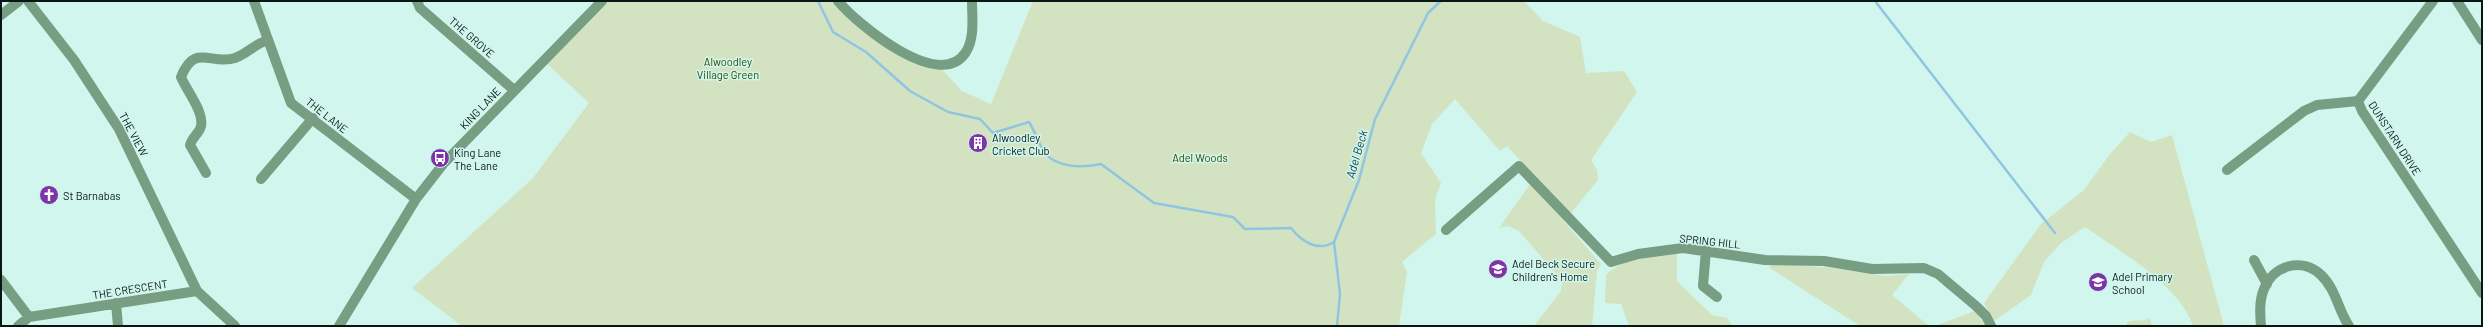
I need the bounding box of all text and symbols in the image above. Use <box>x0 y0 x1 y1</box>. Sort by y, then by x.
street label: THE GROVE <box>447 14 497 60</box>
park label: Alwoodley Village Green <box>697 55 759 81</box>
street label: KING LANE <box>457 84 503 132</box>
street label: THE LANE <box>303 95 351 136</box>
street label: DUNSTARN DRIVE <box>2366 99 2424 178</box>
street label: THE VIEW <box>117 110 151 159</box>
water label: Adel Beck <box>1342 128 1370 180</box>
place label: Alwoodley Cricket Club <box>992 131 1050 157</box>
building icon: Alwoodley Cricket Club <box>967 132 989 154</box>
place label: King Lane The Lane <box>454 146 501 172</box>
bus stop icon: King Lane The Lane <box>429 147 451 169</box>
park label: Adel Woods <box>1172 151 1228 164</box>
church icon: St Barnabas <box>38 184 60 206</box>
place label: St Barnabas <box>63 189 121 202</box>
street label: SPRING HILL <box>1679 231 1741 251</box>
place label: Adel Beck Secure Children's Home <box>1512 257 1595 283</box>
school or university icon: Adel Beck Secure Children's Home <box>1487 258 1509 280</box>
place label: Adel Primary School <box>2112 270 2173 296</box>
school or university icon: Adel Primary School <box>2087 271 2109 293</box>
street label: THE CRESCENT <box>92 277 168 301</box>

